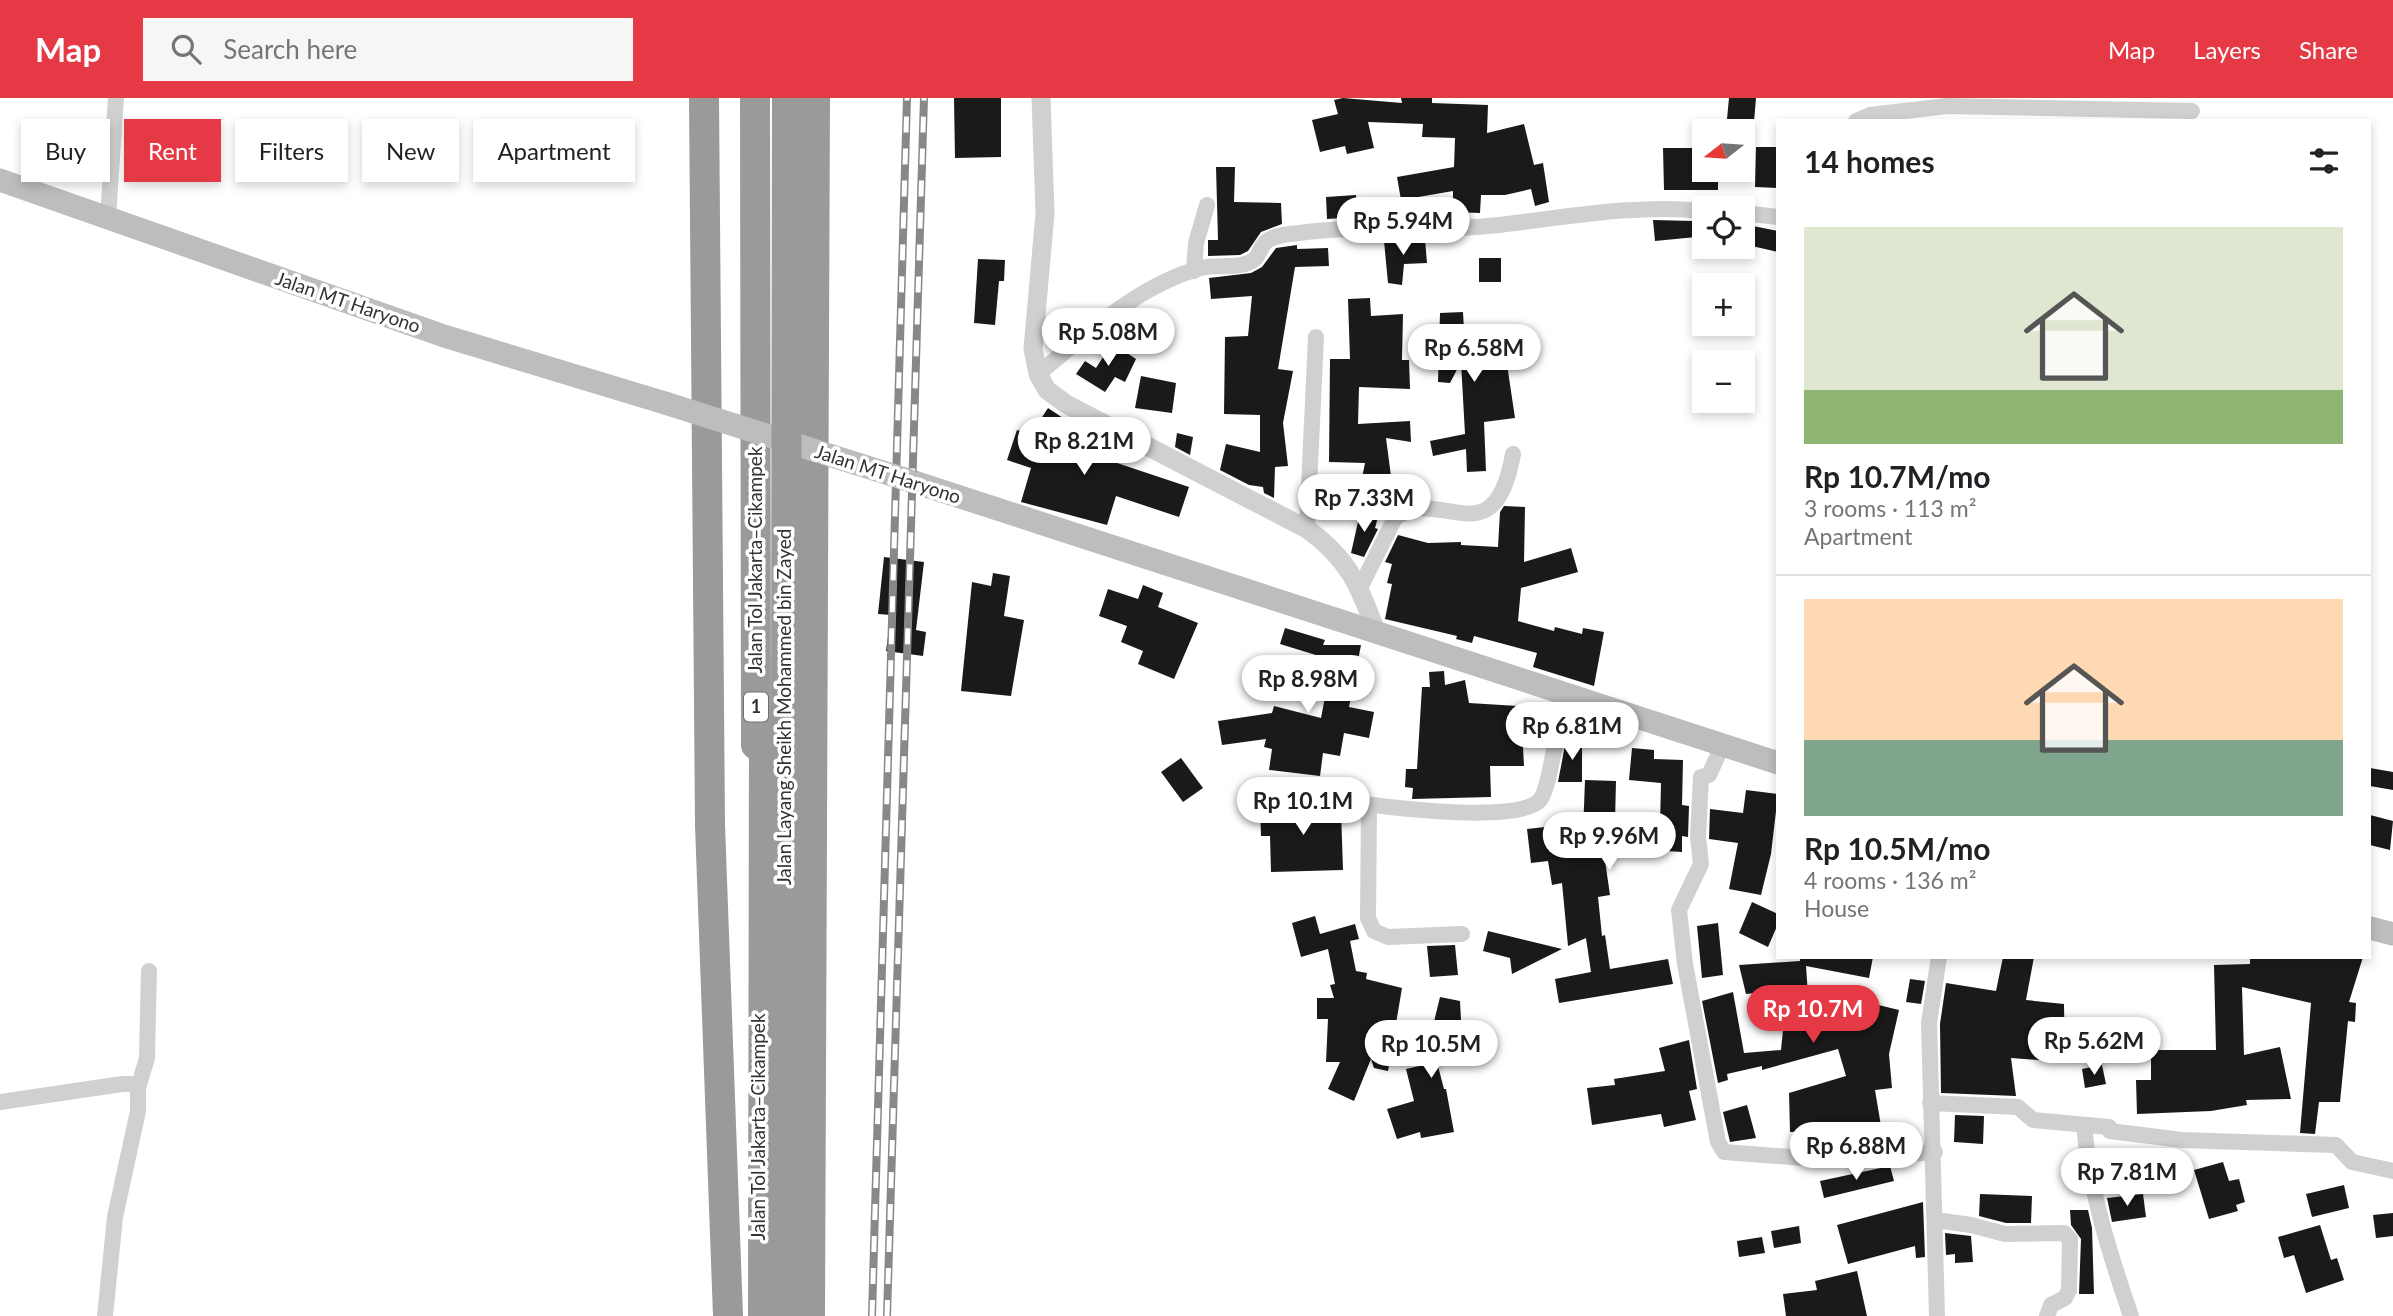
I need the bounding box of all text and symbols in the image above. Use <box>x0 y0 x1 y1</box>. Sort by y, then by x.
search box <box>143 18 633 81</box>
text: Map <box>35 29 101 69</box>
icon: search <box>167 30 205 68</box>
text: Search here <box>223 33 357 65</box>
text: Map <box>2108 35 2155 64</box>
text: Layers <box>2193 35 2261 64</box>
text: Share <box>2299 35 2358 64</box>
chip: Buy <box>21 119 110 182</box>
chip: Rent <box>124 119 221 182</box>
chip: Filters <box>235 119 348 182</box>
chip: New <box>362 119 459 182</box>
chip: Apartment <box>473 119 635 182</box>
north arrow <box>1692 119 1755 182</box>
map controls <box>1692 119 1755 413</box>
icon: filters <box>2305 142 2343 180</box>
text: 14 homes <box>1804 143 1935 179</box>
button: locate <box>1692 196 1755 259</box>
pin: Rp 5.94M <box>1331 198 1475 257</box>
text: Rp 5.94M <box>1353 206 1453 234</box>
street label: Jalan MT Haryono <box>273 266 424 337</box>
button: + <box>1692 273 1755 336</box>
icon: home <box>2011 273 2137 399</box>
pin: Rp 5.08M <box>1036 308 1180 368</box>
text: Rp 5.08M <box>1058 317 1158 345</box>
pin: Rp 6.58M <box>1402 324 1546 384</box>
text: Rp 6.58M <box>1424 333 1524 361</box>
button: − <box>1692 350 1755 413</box>
pin: Rp 8.21M <box>1012 418 1156 477</box>
text: Rp 8.21M <box>1034 426 1134 454</box>
street label: Jalan MT Haryono <box>812 439 964 508</box>
street label: Jalan Tol Jakarta–Cikampek <box>743 446 766 674</box>
text: Rp 10.7M/mo <box>1804 458 1991 494</box>
pin: Rp 7.33M <box>1292 474 1436 534</box>
text: Rp 7.33M <box>1314 483 1414 511</box>
text: 3 rooms · 113 m² <box>1804 494 1976 522</box>
text: Apartment <box>1804 522 1912 550</box>
street label: Jalan Layang Sheikh Mohammed bin Zayed <box>772 529 795 885</box>
icon: home <box>2011 645 2137 771</box>
pin: Rp 8.98M <box>1236 656 1380 715</box>
text: Rp 8.98M <box>1258 664 1358 692</box>
road number: 1 <box>744 692 768 722</box>
pin: Rp 6.81M <box>1500 702 1644 762</box>
text: Rp 6.81M <box>1522 711 1622 739</box>
pin: Rp 10.1M <box>1231 778 1375 837</box>
text: Rp 10.1M <box>1253 786 1353 814</box>
pin: Rp 9.96M <box>1537 812 1681 872</box>
text: Rp 9.96M <box>1559 821 1659 849</box>
text: Rp 10.5M/mo <box>1804 830 1991 866</box>
text: 4 rooms · 136 m² <box>1804 866 1976 894</box>
text: House <box>1804 894 1869 922</box>
pin: Rp 10.7M <box>1741 986 1885 1045</box>
text: Rp 10.7M <box>1763 994 1863 1022</box>
street label: Jalan Tol Jakarta–Cikampek <box>746 1013 769 1241</box>
pin: Rp 5.62M <box>2022 1018 2166 1077</box>
pin: Rp 10.5M <box>1359 1020 1503 1080</box>
text: Rp 5.62M <box>2044 1026 2144 1054</box>
text: Rp 10.5M <box>1381 1029 1481 1057</box>
pin: Rp 6.88M <box>1784 1122 1928 1182</box>
text: Rp 6.88M <box>1806 1131 1906 1159</box>
pin: Rp 7.81M <box>2055 1148 2199 1208</box>
text: Rp 7.81M <box>2077 1157 2177 1185</box>

